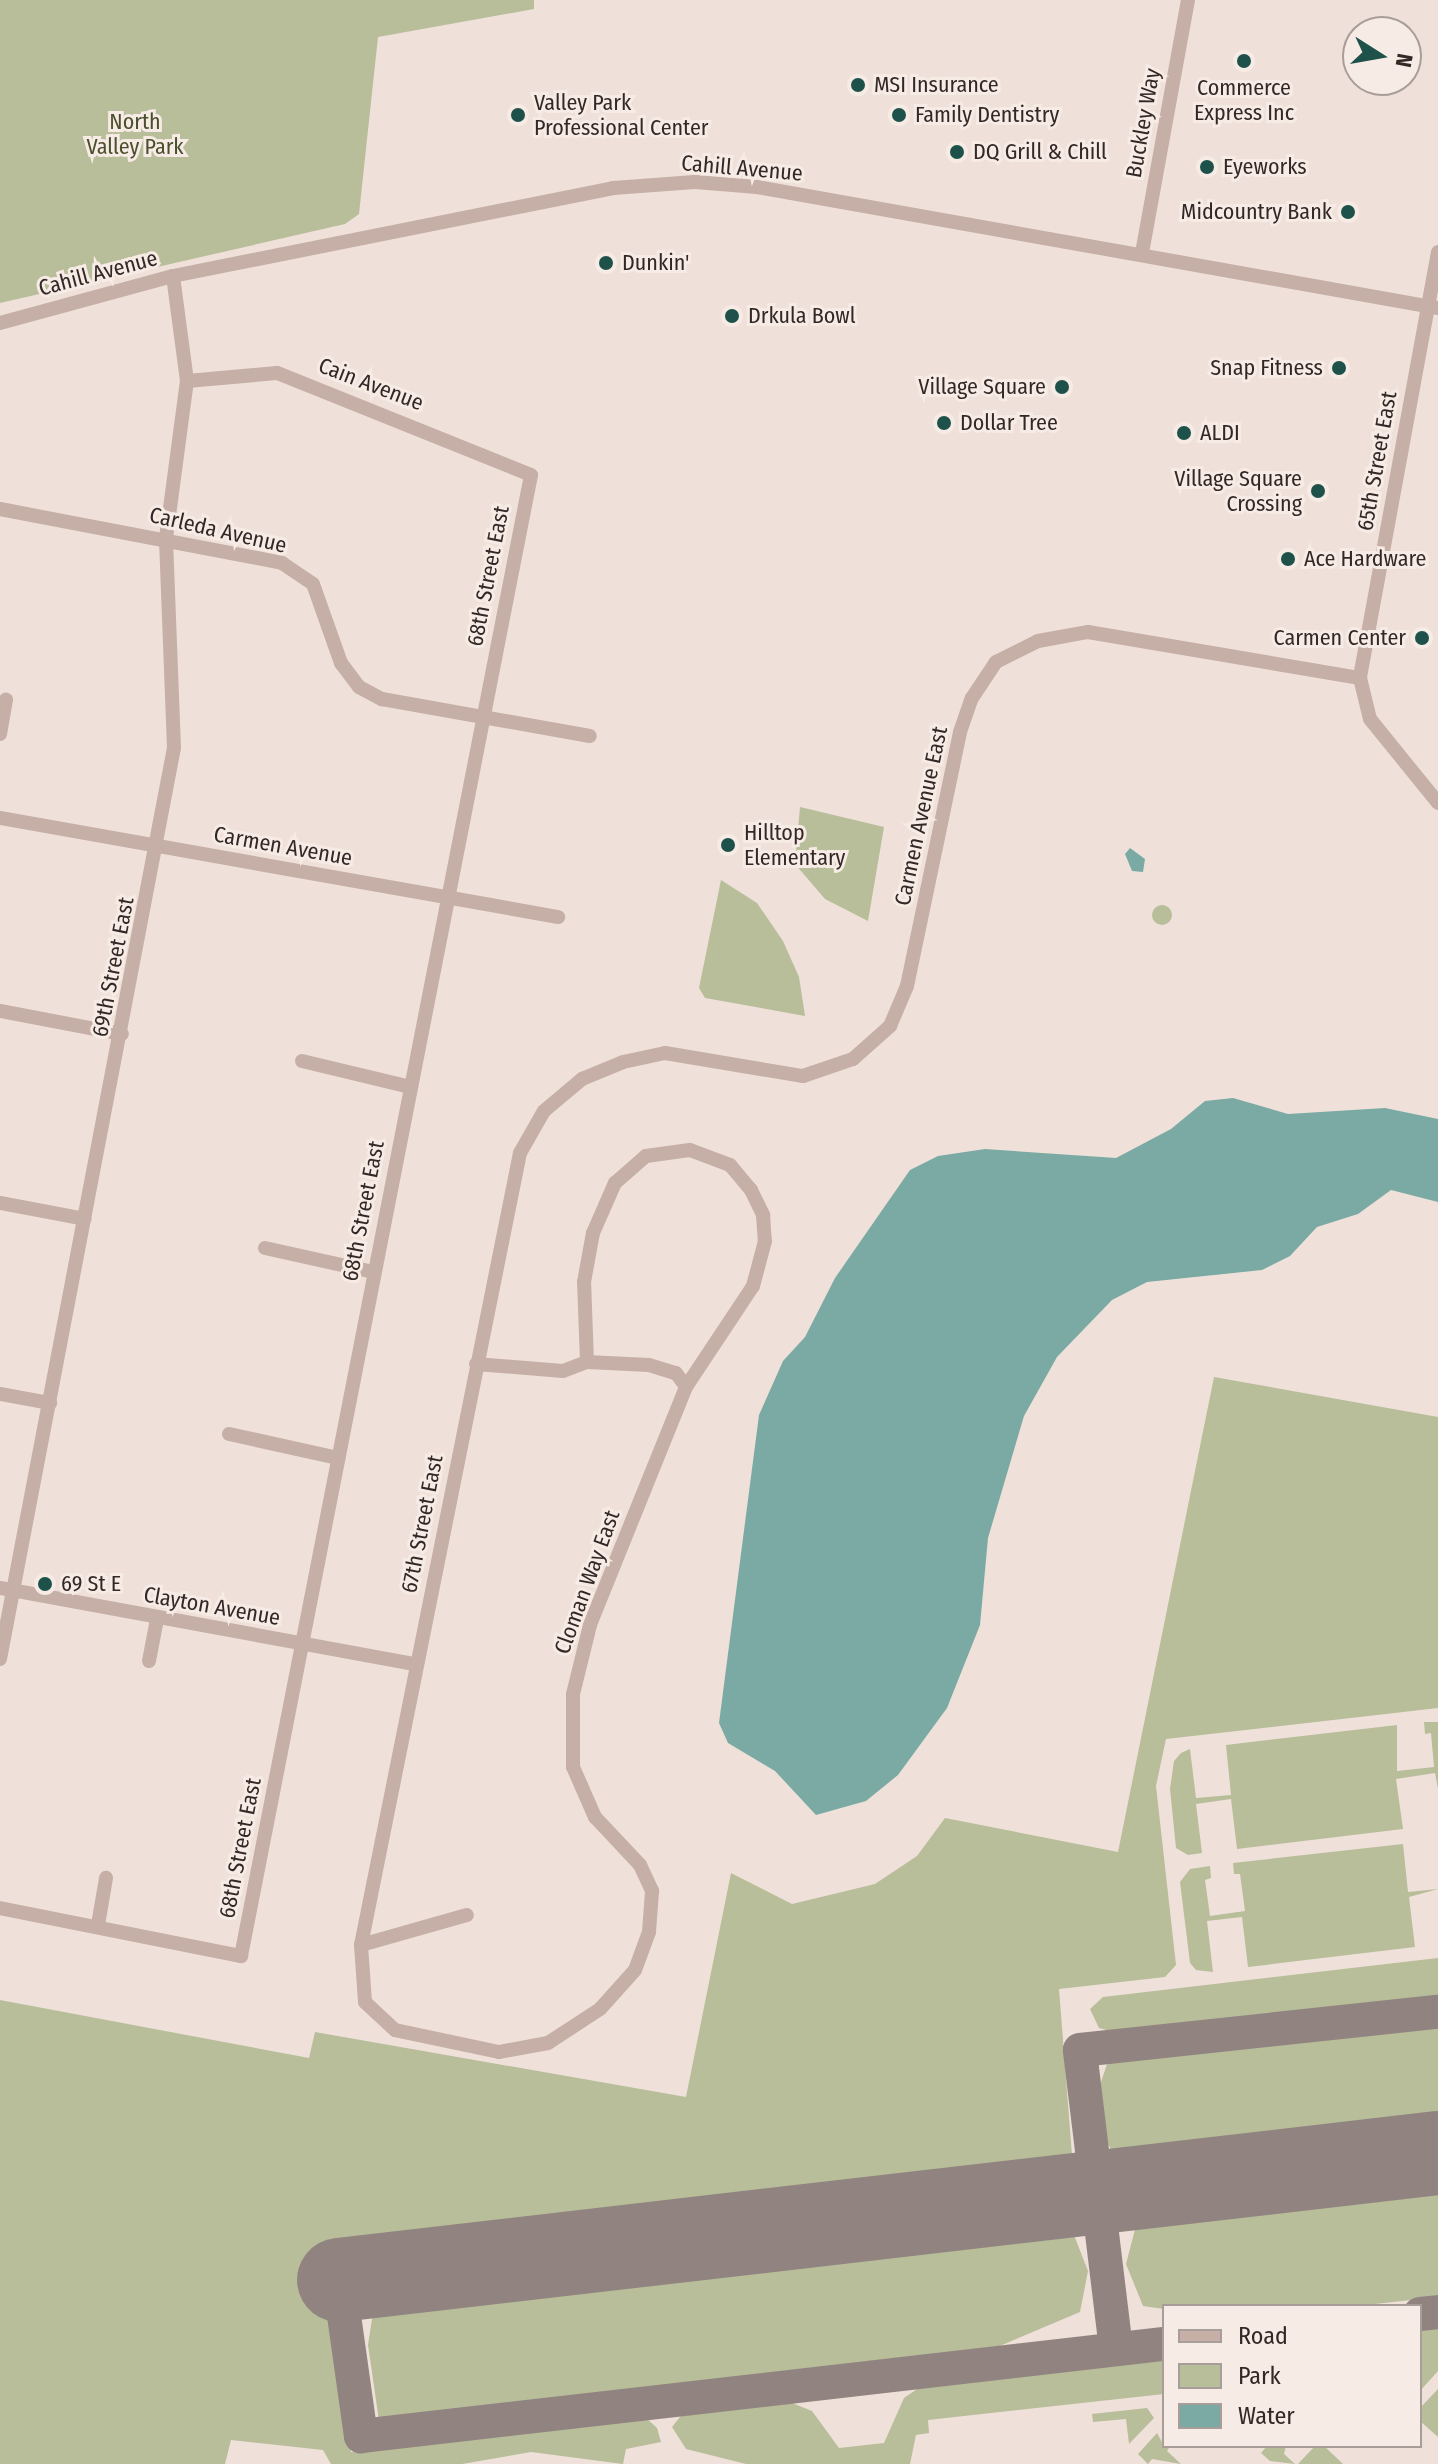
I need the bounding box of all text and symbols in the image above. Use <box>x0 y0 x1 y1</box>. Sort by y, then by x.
north arrow <box>1342 16 1422 96</box>
text: N <box>1390 51 1419 69</box>
marker: Commerce Express Inc <box>1235 52 1253 70</box>
street label: Buckley Way <box>1120 66 1166 180</box>
place label: MSI Insurance <box>874 72 999 98</box>
place label: Commerce Express Inc <box>1194 74 1294 126</box>
marker: MSI Insurance <box>849 76 867 94</box>
place label: Valley Park Professional Center <box>534 89 709 140</box>
place label: Family Dentistry <box>915 102 1059 128</box>
marker: Valley Park Professional Center <box>509 106 527 124</box>
marker: Family Dentistry <box>890 106 908 124</box>
park label: North Valley Park <box>86 108 184 160</box>
place label: DQ Grill & Chill <box>973 139 1107 165</box>
marker: DQ Grill & Chill <box>948 143 966 161</box>
street label: Cahill Avenue <box>680 150 804 186</box>
place label: Eyeworks <box>1223 154 1307 180</box>
marker: Eyeworks <box>1198 158 1216 176</box>
place label: Midcountry Bank <box>1181 199 1332 225</box>
marker: Midcountry Bank <box>1339 203 1357 221</box>
street label: Cahill Avenue <box>36 244 160 302</box>
place label: Dunkin' <box>622 250 689 276</box>
marker: Dunkin' <box>597 254 615 272</box>
place label: Drkula Bowl <box>748 303 856 329</box>
marker: Drkula Bowl <box>723 307 741 325</box>
street label: Cain Avenue <box>315 352 427 416</box>
place label: Snap Fitness <box>1210 355 1323 381</box>
marker: Snap Fitness <box>1330 359 1348 377</box>
place label: Village Square <box>918 374 1046 400</box>
marker: Village Square <box>1053 378 1071 396</box>
street label: 65th Street East <box>1352 389 1402 533</box>
place label: Dollar Tree <box>960 410 1058 436</box>
marker: Dollar Tree <box>935 414 953 432</box>
place label: ALDI <box>1200 420 1240 446</box>
marker: ALDI <box>1175 424 1193 442</box>
place label: Village Square Crossing <box>1174 465 1302 516</box>
marker: Village Square Crossing <box>1309 482 1327 500</box>
street label: Carleda Avenue <box>147 501 289 559</box>
street label: 68th Street East <box>461 504 515 648</box>
place label: Ace Hardware <box>1304 546 1426 572</box>
marker: Ace Hardware <box>1279 550 1297 568</box>
place label: Carmen Center <box>1273 625 1406 651</box>
marker: Carmen Center <box>1413 629 1431 647</box>
street label: Carmen Avenue East <box>889 724 953 908</box>
place label: Hilltop Elementary <box>744 819 845 870</box>
street label: Carmen Avenue <box>212 821 354 871</box>
marker: Hilltop Elementary <box>719 836 737 854</box>
street label: 69th Street East <box>87 895 139 1039</box>
street label: 68th Street East <box>336 1139 390 1283</box>
street label: 67th Street East <box>396 1453 448 1595</box>
street label: Cloman Way East <box>549 1506 625 1658</box>
place label: 69 St E <box>61 1571 121 1597</box>
marker: 69 St E <box>36 1575 54 1593</box>
street label: Clayton Avenue <box>142 1581 282 1631</box>
street label: 68th Street East <box>213 1776 267 1920</box>
legend <box>1162 2304 1422 2448</box>
text: Road <box>1238 2322 1288 2350</box>
text: Park <box>1238 2362 1281 2390</box>
text: Water <box>1238 2402 1295 2430</box>

